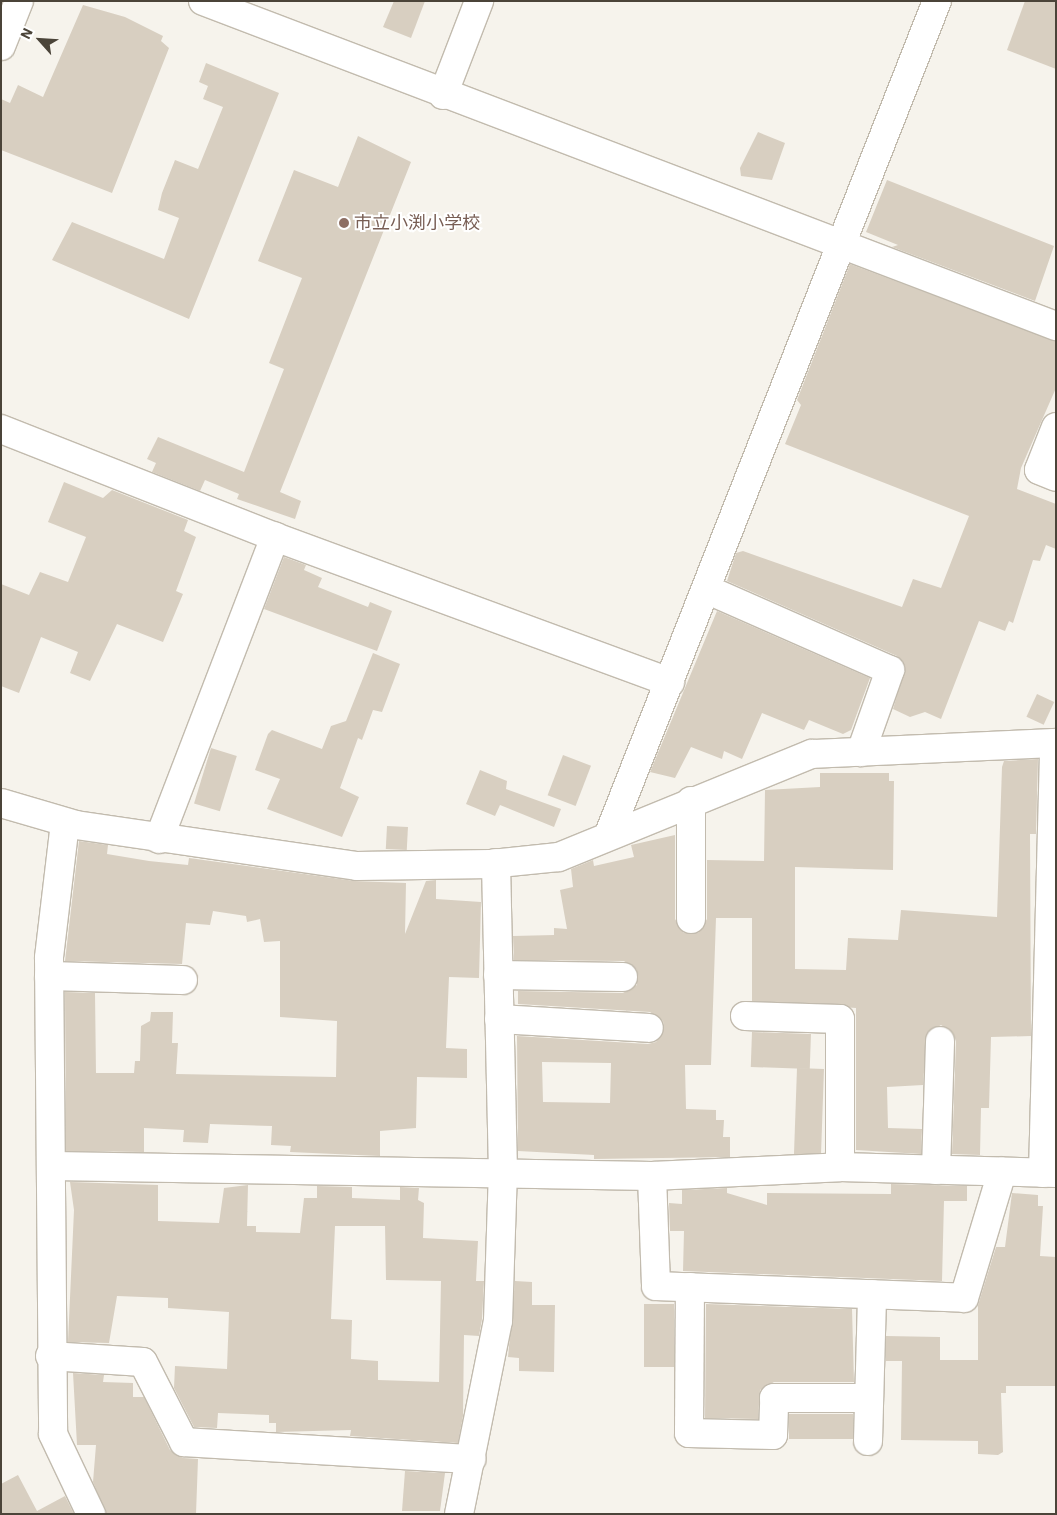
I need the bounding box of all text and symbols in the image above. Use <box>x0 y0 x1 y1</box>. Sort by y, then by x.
north arrow <box>15 15 65 65</box>
text: N <box>16 25 37 42</box>
place label: 市立小渕小学校 <box>354 212 480 234</box>
marker: 市立小渕小学校 <box>338 217 350 229</box>

